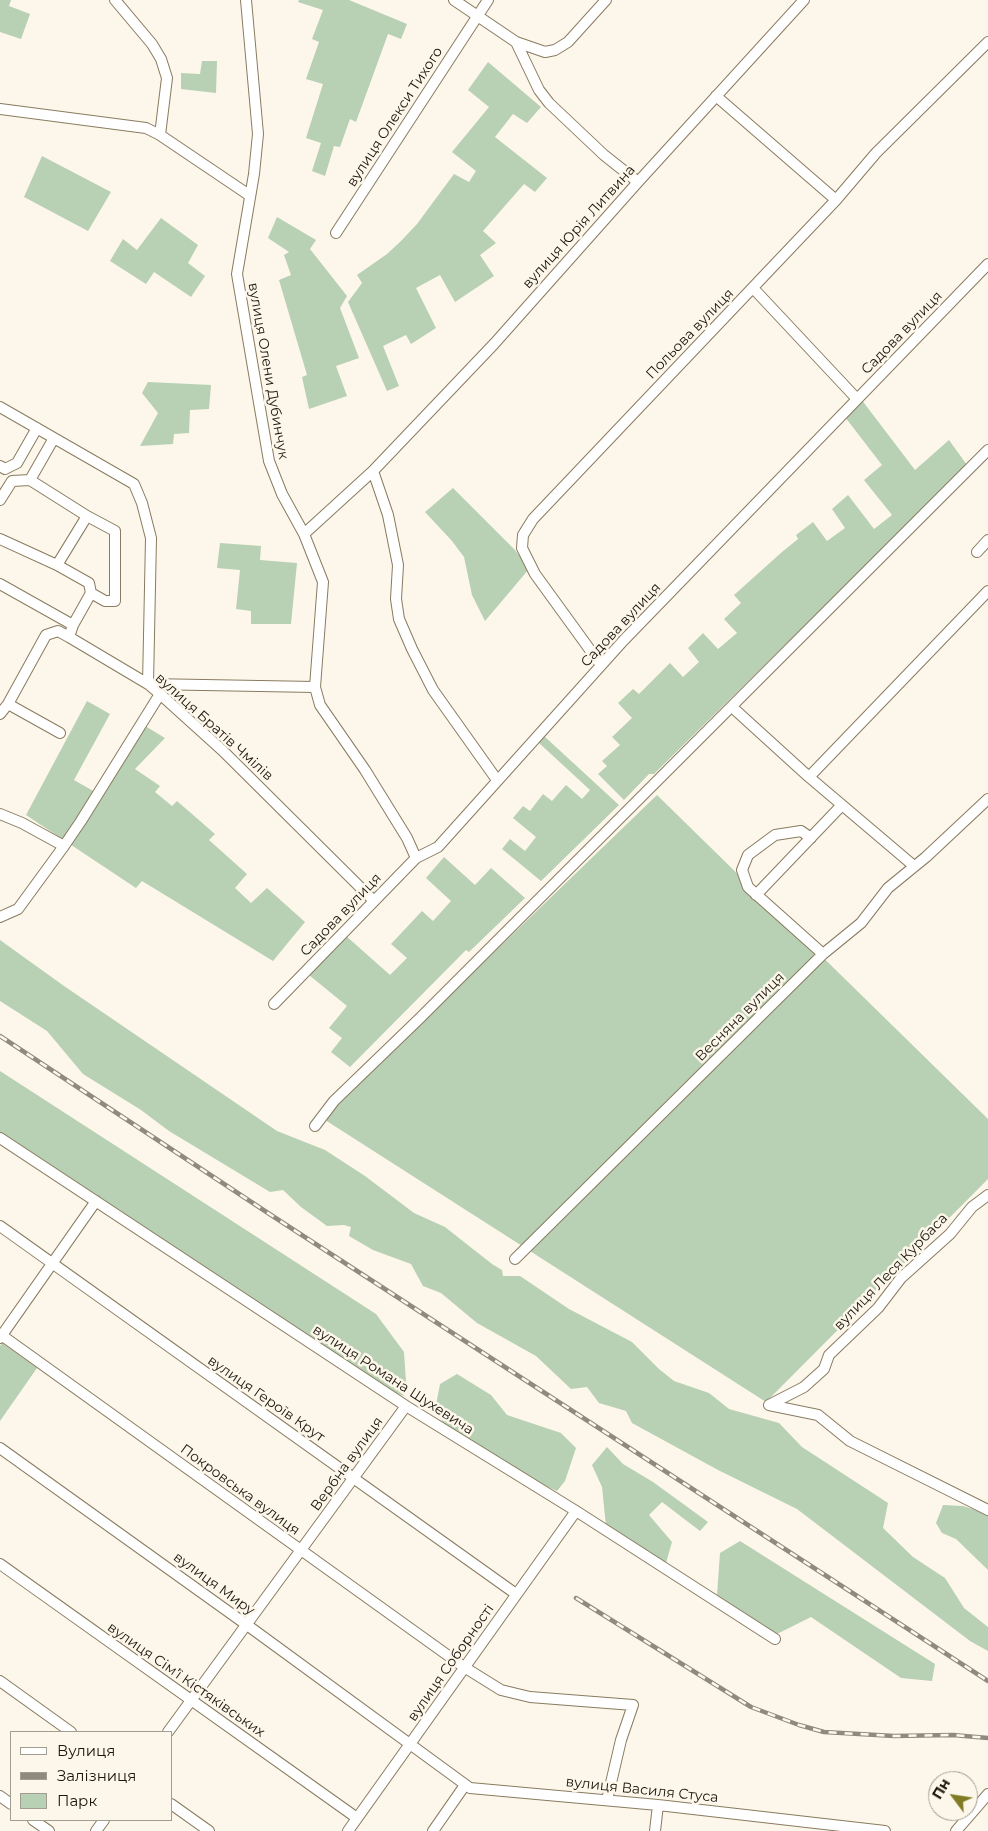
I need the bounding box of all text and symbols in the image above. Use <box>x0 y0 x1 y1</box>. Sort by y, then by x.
street label: вулиця Олекси Тихого <box>343 44 447 190</box>
street label: вулиця Юрія Литвина <box>519 162 639 292</box>
street label: вулиця Олени Дубинчук <box>244 281 292 461</box>
street label: Польова вулиця <box>643 285 737 383</box>
street label: Садова вулиця <box>858 288 946 378</box>
street label: Садова вулиця <box>578 579 664 671</box>
street label: вулиця Братів Чмілів <box>152 670 276 784</box>
street label: Садова вулиця <box>297 870 385 960</box>
street label: Весняна вулиця <box>692 969 788 1065</box>
street label: вулиця Леся Курбаса <box>831 1210 951 1334</box>
street label: вулиця Романа Шухевича <box>309 1322 477 1438</box>
street label: вулиця Героїв Крут <box>204 1352 328 1446</box>
street label: Вербна вулиця <box>307 1414 387 1514</box>
street label: Покровська вулиця <box>177 1441 303 1539</box>
street label: вулиця Миру <box>170 1549 258 1619</box>
street label: вулиця Соборності <box>404 1601 498 1725</box>
street label: вулиця Сімʼї Кістяківських <box>104 1619 268 1741</box>
legend <box>10 1731 172 1821</box>
text: Вулиця <box>57 1741 115 1760</box>
text: Залізниця <box>57 1766 136 1785</box>
north arrow <box>928 1771 978 1821</box>
street label: вулиця Василя Стуса <box>565 1774 719 1806</box>
text: Пн <box>928 1775 954 1802</box>
text: Парк <box>57 1791 97 1810</box>

